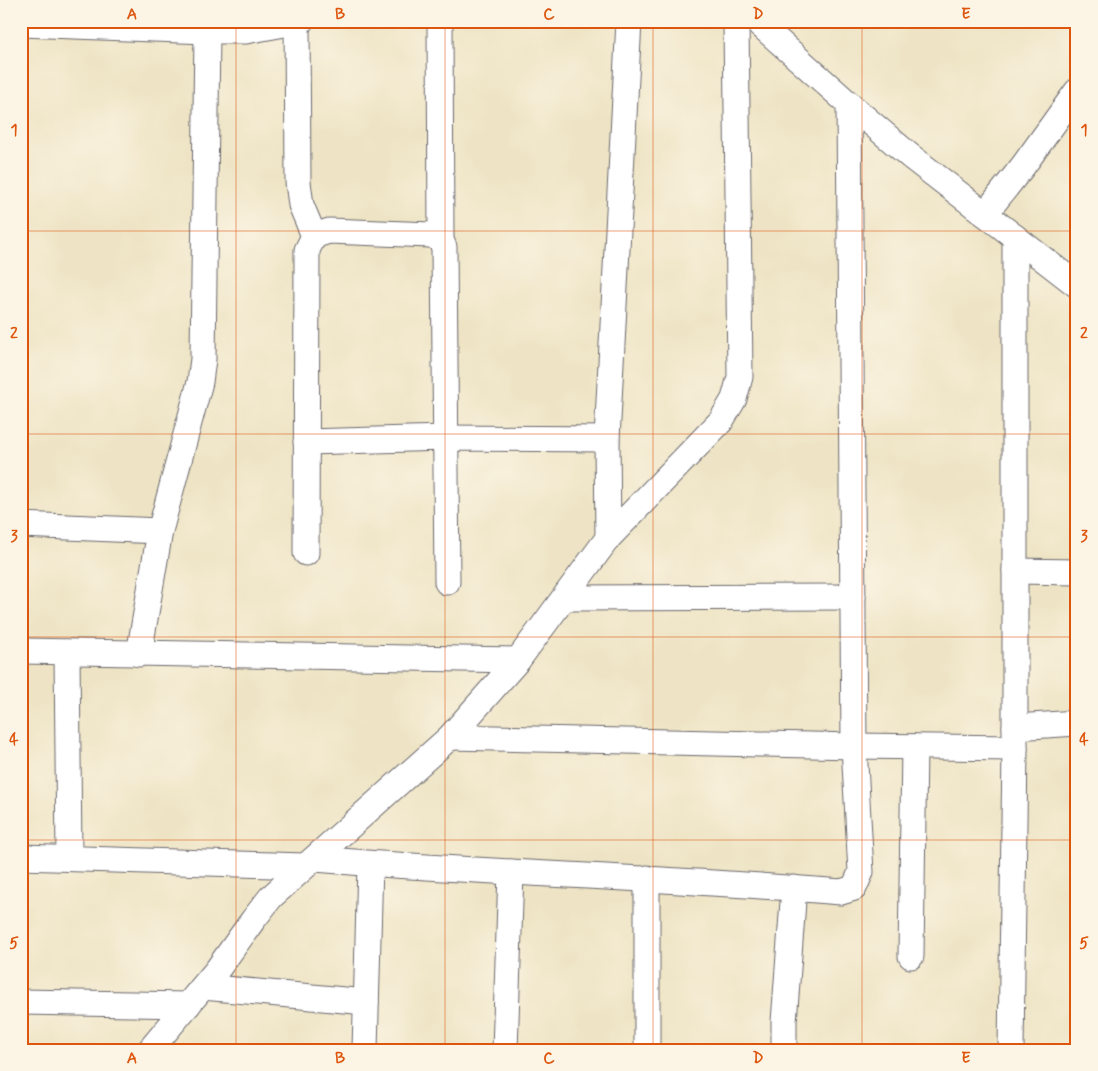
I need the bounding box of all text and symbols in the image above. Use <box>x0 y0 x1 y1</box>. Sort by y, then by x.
text: A <box>127 4 137 25</box>
text: B <box>335 4 345 25</box>
text: C <box>543 4 555 25</box>
text: D <box>752 4 764 25</box>
text: E <box>961 4 971 25</box>
text: 1 <box>10 120 18 141</box>
text: 1 <box>1080 120 1088 141</box>
text: 2 <box>10 323 18 344</box>
text: 2 <box>1080 323 1088 344</box>
text: 3 <box>10 526 18 547</box>
text: 3 <box>1080 526 1088 547</box>
text: 4 <box>9 729 19 750</box>
text: 4 <box>1079 729 1089 750</box>
text: 5 <box>9 933 19 954</box>
text: 5 <box>1079 933 1089 954</box>
text: A <box>127 1048 137 1069</box>
text: B <box>335 1048 345 1069</box>
text: C <box>543 1048 555 1069</box>
text: D <box>752 1048 764 1069</box>
text: E <box>961 1048 971 1069</box>

